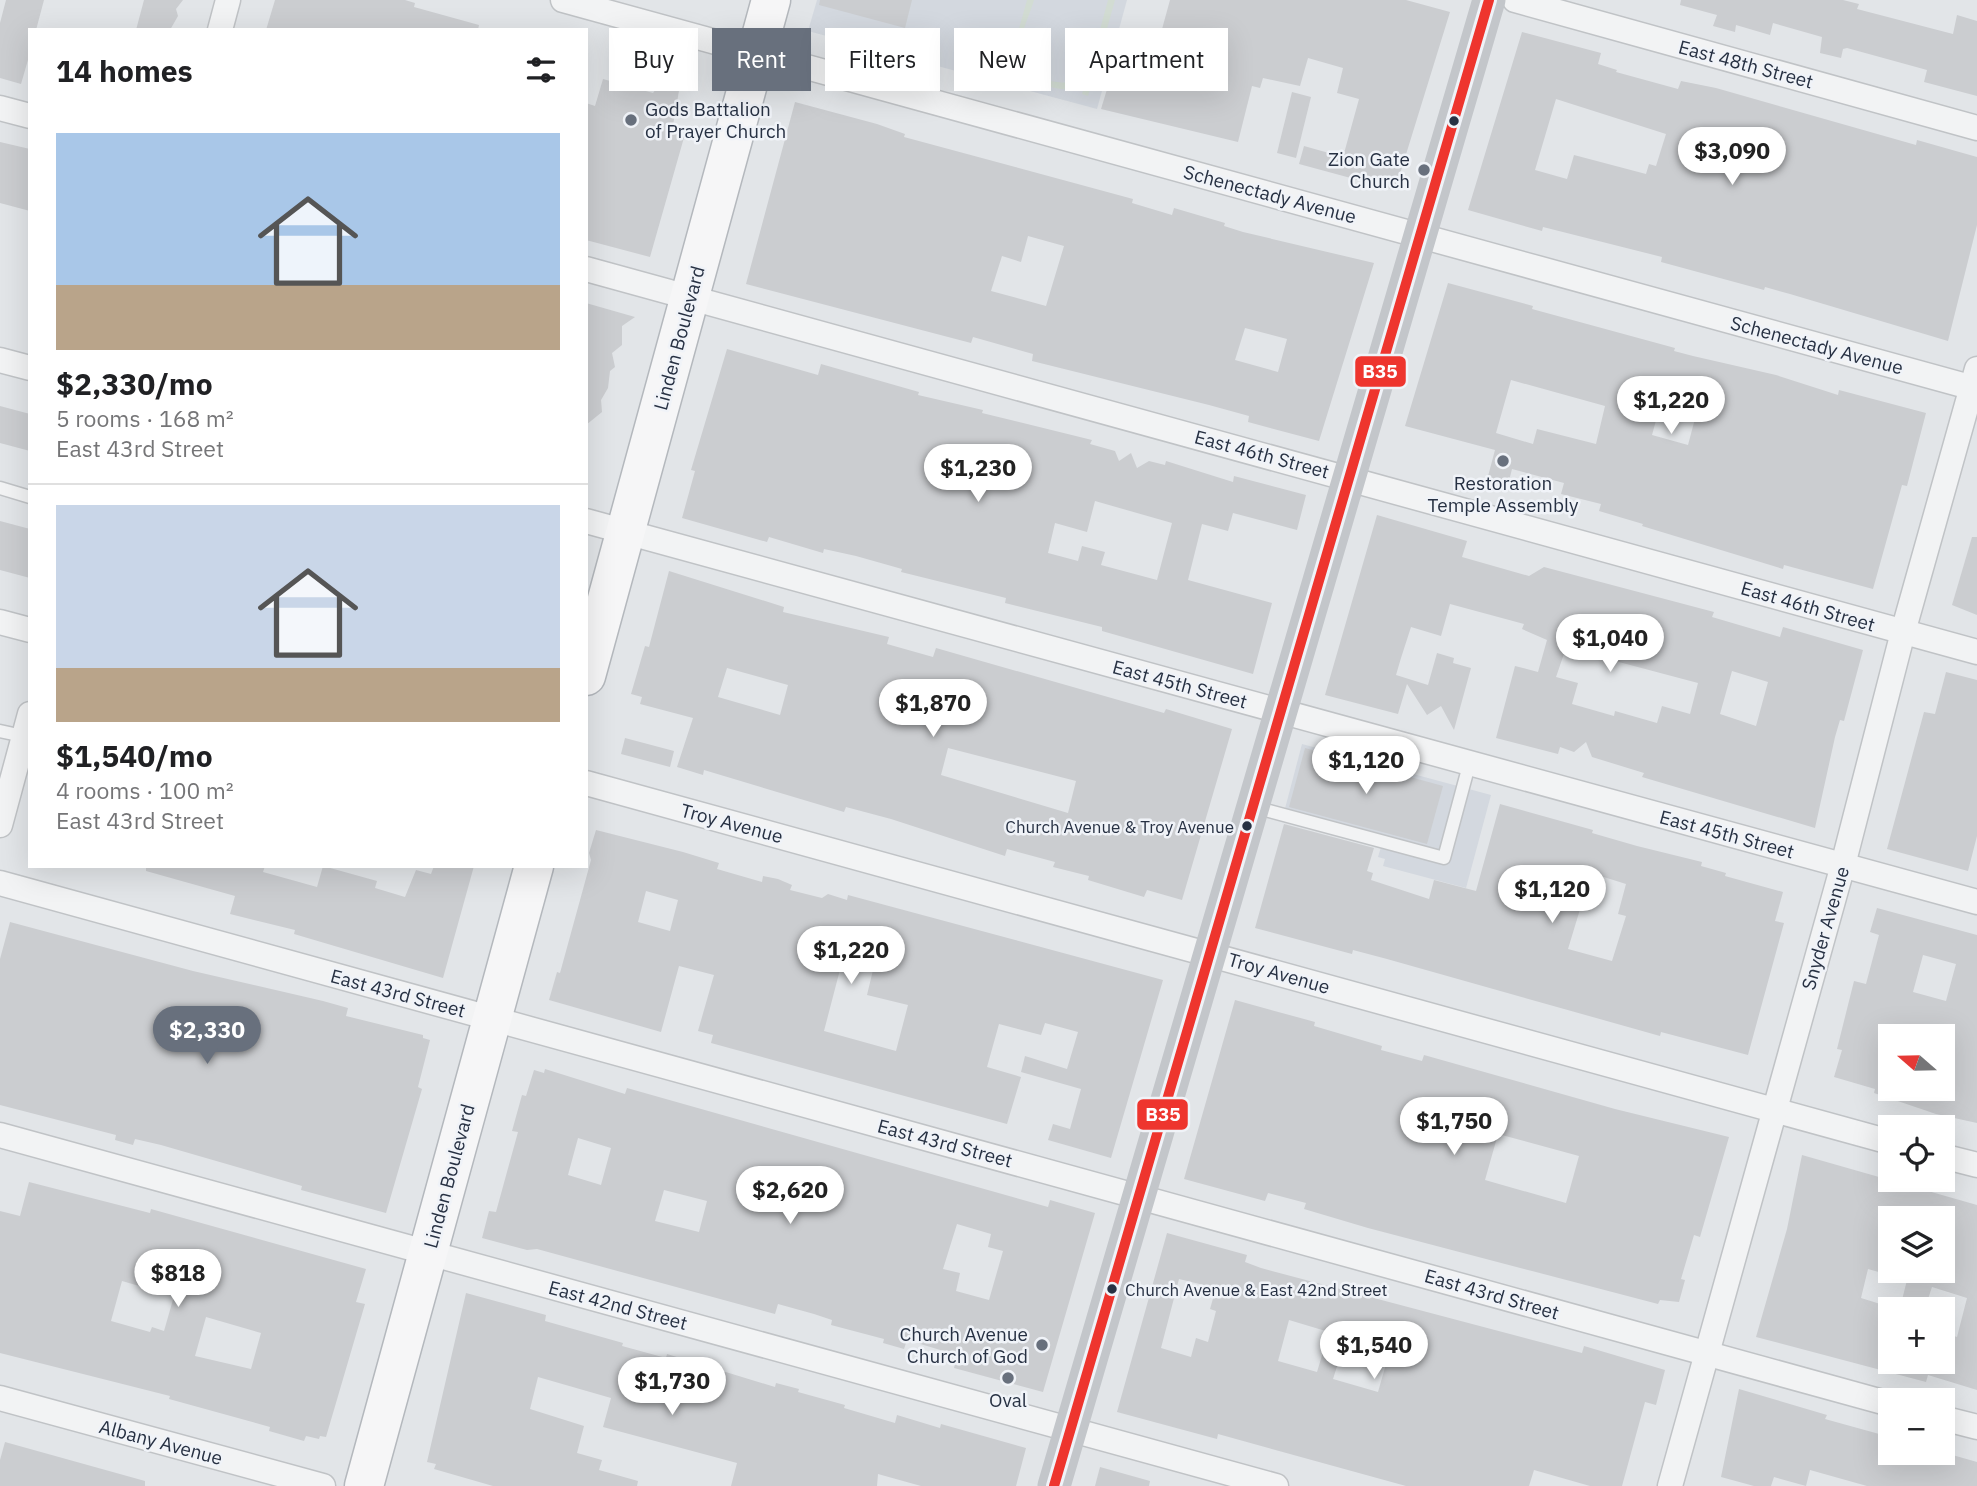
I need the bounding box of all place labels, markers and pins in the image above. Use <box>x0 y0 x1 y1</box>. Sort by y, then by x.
place label: Gods Battalion of Prayer Church <box>645 97 786 143</box>
marker: Gods Battalion of Prayer Church <box>623 112 639 128</box>
unlabelled marker <box>1447 114 1461 128</box>
pin: $3,090 <box>1675 128 1789 187</box>
place label: Zion Gate Church <box>1328 147 1410 193</box>
marker: Zion Gate Church <box>1416 162 1432 178</box>
pin: $1,220 <box>1614 376 1728 436</box>
pin: $1,230 <box>921 444 1035 504</box>
marker: Restoration Temple Assembly <box>1495 453 1511 469</box>
place label: Restoration Temple Assembly <box>1428 471 1579 517</box>
pin: $1,040 <box>1553 614 1667 674</box>
pin: $1,870 <box>876 680 990 739</box>
pin: $1,120 <box>1309 736 1423 796</box>
place label: Church Avenue & Troy Avenue <box>1005 816 1234 838</box>
marker: Church Avenue & Troy Avenue <box>1240 819 1254 833</box>
pin: $1,120 <box>1495 866 1609 925</box>
pin: $1,220 <box>794 926 908 986</box>
pin: $2,330 <box>150 1006 264 1066</box>
pin: $1,750 <box>1397 1098 1511 1157</box>
pin: $2,620 <box>733 1166 847 1226</box>
pin: $818 <box>137 1250 219 1309</box>
place label: Church Avenue & East 42nd Street <box>1125 1279 1388 1301</box>
marker: Church Avenue & East 42nd Street <box>1105 1282 1119 1296</box>
place label: Church Avenue Church of God <box>899 1322 1028 1368</box>
pin: $1,540 <box>1317 1322 1431 1381</box>
marker: Church Avenue Church of God <box>1034 1337 1050 1353</box>
pin: $1,730 <box>615 1358 729 1417</box>
marker: Oval <box>1000 1370 1016 1386</box>
place label: Oval <box>989 1388 1027 1412</box>

